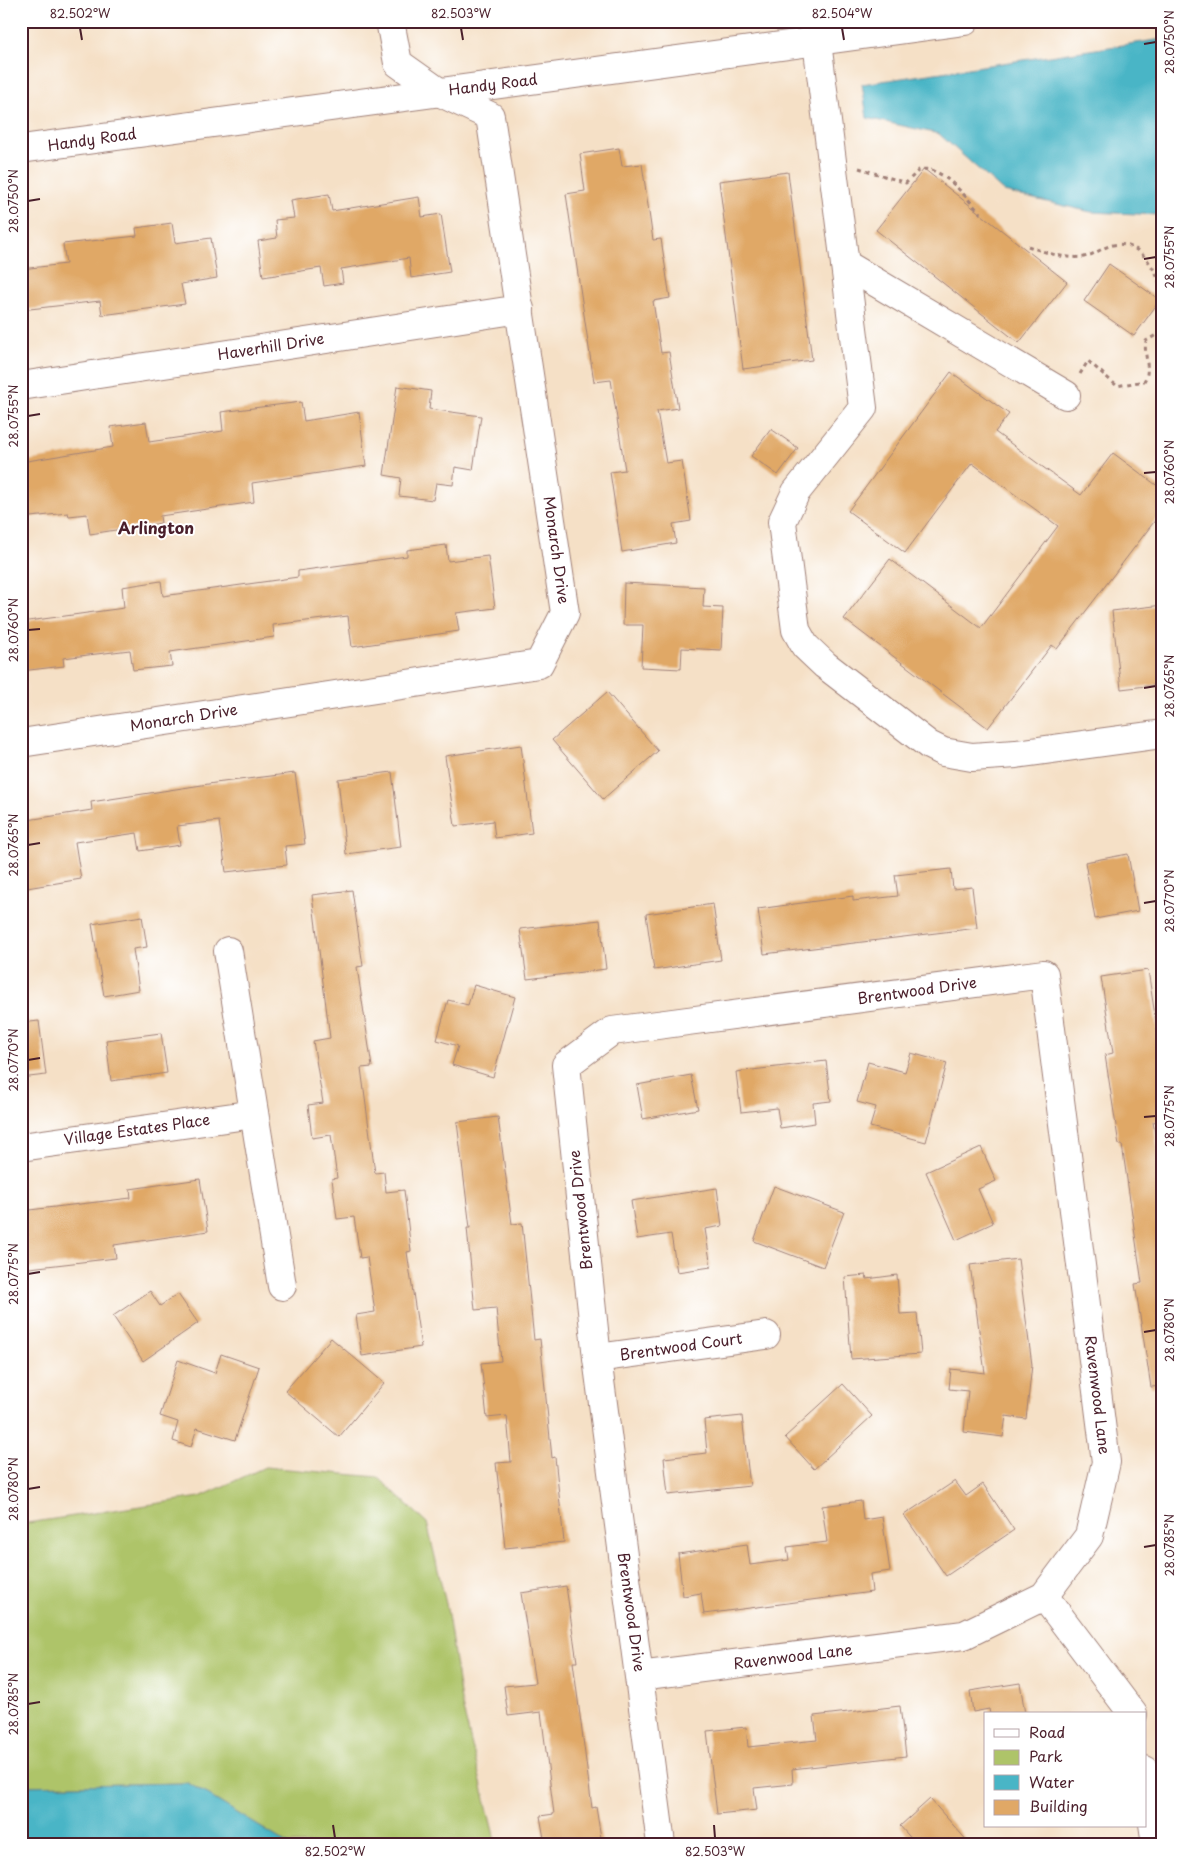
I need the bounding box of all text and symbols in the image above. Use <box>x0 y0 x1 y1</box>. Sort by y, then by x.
text: 82.502°W <box>50 4 111 22</box>
text: 82.503°W <box>431 4 492 22</box>
text: 82.504°W <box>812 4 873 22</box>
text: 28.0750°N <box>1160 10 1178 74</box>
street label: Handy Road <box>447 67 539 100</box>
street label: Handy Road <box>46 121 138 156</box>
text: 28.0750°N <box>4 169 22 233</box>
text: 28.0755°N <box>1160 226 1178 288</box>
street label: Haverhill Drive <box>216 326 326 365</box>
text: 28.0755°N <box>4 385 22 447</box>
text: 28.0760°N <box>1160 440 1178 504</box>
street label: Monarch Drive <box>539 494 576 605</box>
district label: Arlington <box>118 515 194 539</box>
text: 28.0760°N <box>4 598 22 662</box>
text: 28.0765°N <box>1160 655 1178 717</box>
street label: Monarch Drive <box>128 697 239 736</box>
text: 28.0765°N <box>4 814 22 876</box>
text: 28.0770°N <box>1160 869 1178 933</box>
street label: Brentwood Drive <box>856 970 978 1009</box>
text: 28.0770°N <box>4 1028 22 1092</box>
text: 28.0775°N <box>1160 1085 1178 1147</box>
street label: Village Estates Place <box>62 1107 211 1150</box>
street label: Brentwood Drive <box>562 1149 597 1271</box>
text: 28.0775°N <box>4 1243 22 1305</box>
text: 28.0780°N <box>1160 1298 1178 1362</box>
street label: Brentwood Court <box>618 1326 744 1365</box>
street label: Ravenwood Lane <box>1080 1334 1117 1456</box>
text: 28.0780°N <box>4 1457 22 1521</box>
text: 28.0785°N <box>1160 1514 1178 1576</box>
street label: Brentwood Drive <box>613 1551 652 1673</box>
street label: Ravenwood Lane <box>732 1637 854 1674</box>
text: 28.0785°N <box>4 1673 22 1735</box>
legend <box>984 1712 1146 1828</box>
text: Road <box>1029 1720 1065 1743</box>
text: Park <box>1029 1744 1063 1767</box>
text: Water <box>1029 1770 1074 1793</box>
text: Building <box>1029 1794 1088 1817</box>
text: 82.502°W <box>305 1842 366 1860</box>
text: 82.503°W <box>685 1842 746 1860</box>

